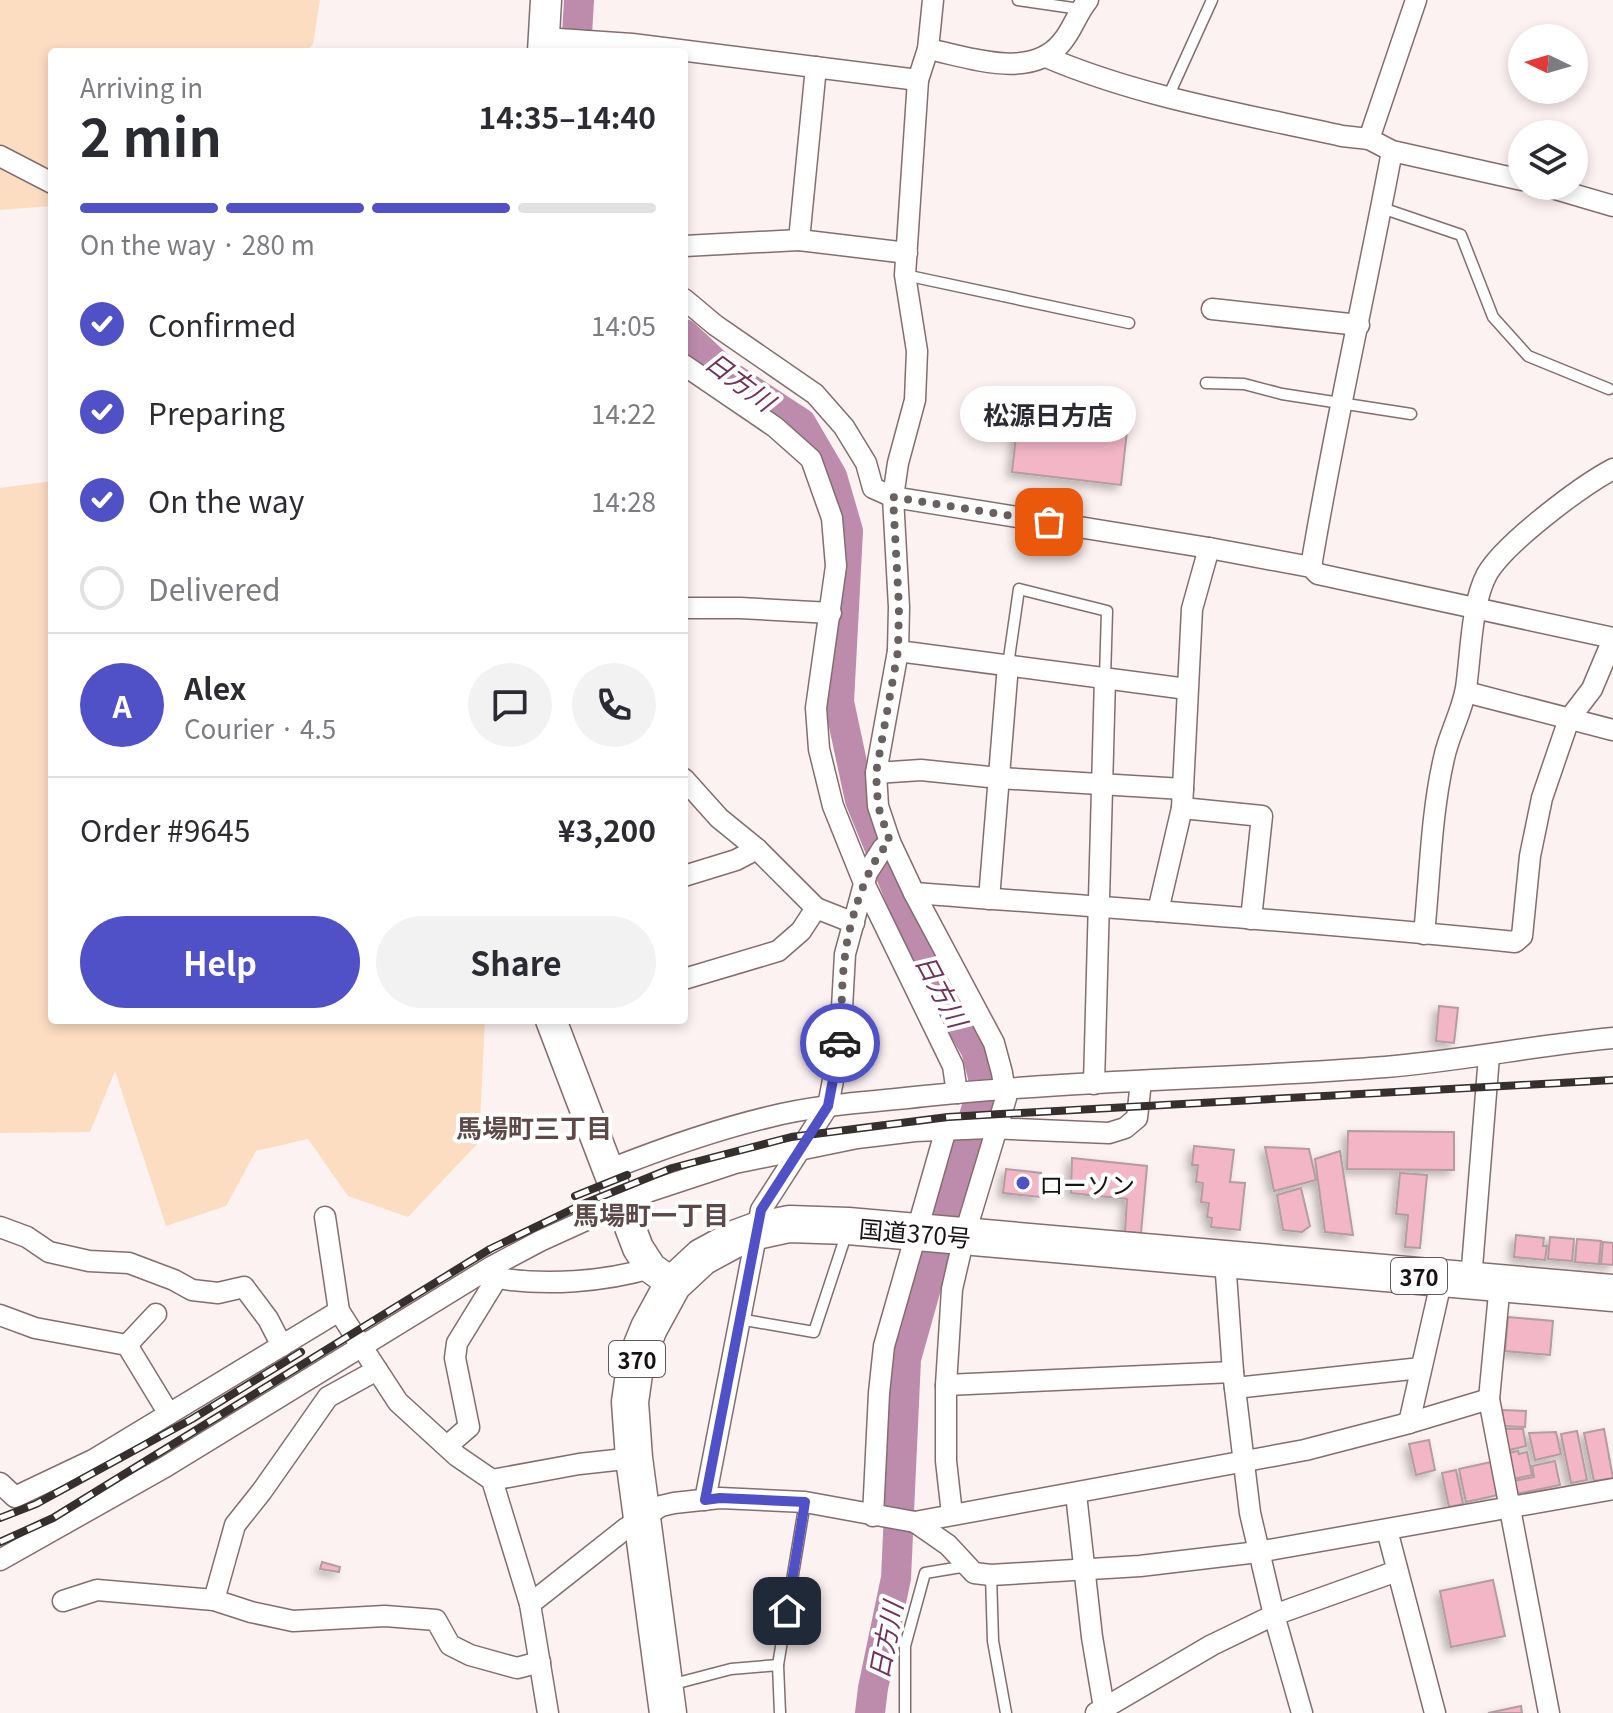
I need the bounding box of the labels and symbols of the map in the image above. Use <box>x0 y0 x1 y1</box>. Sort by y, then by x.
north arrow <box>1508 24 1588 104</box>
water label: 日方川 <box>699 342 786 420</box>
callout: 松源日方店 <box>961 386 1137 442</box>
pin <box>1015 488 1083 556</box>
water label: 日方川 <box>908 947 979 1036</box>
courier <box>800 1003 880 1083</box>
district label: 馬場町三丁目 <box>456 1108 612 1145</box>
place label: ローソン <box>1039 1166 1135 1201</box>
marker: ローソン <box>1014 1174 1032 1192</box>
district label: 馬場町一丁目 <box>573 1195 729 1232</box>
street label: 国道370号 <box>858 1210 972 1254</box>
road number: 370 <box>1391 1258 1447 1294</box>
road number: 370 <box>609 1341 665 1377</box>
pin <box>753 1577 821 1645</box>
water label: 日方川 <box>858 1595 910 1682</box>

